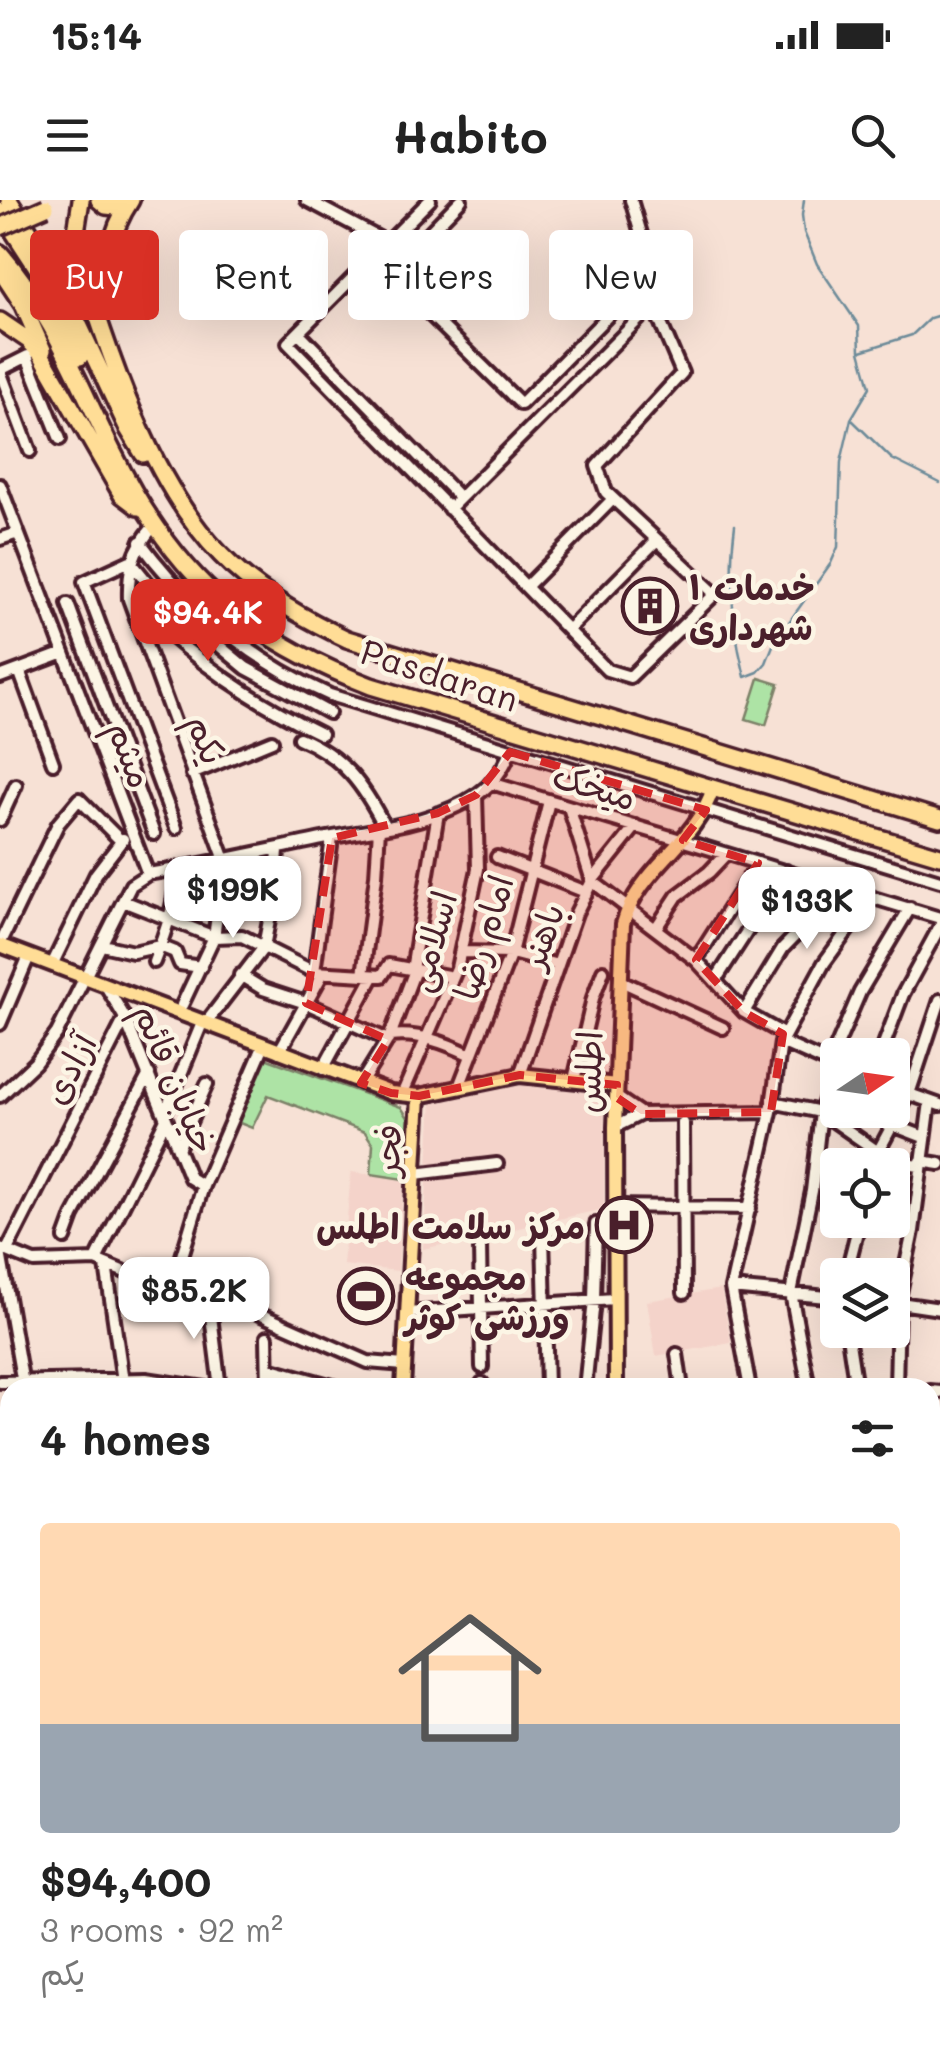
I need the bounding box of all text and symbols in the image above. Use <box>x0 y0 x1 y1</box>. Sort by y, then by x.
text: 15:14 <box>50 10 142 60</box>
text: Habito <box>393 106 547 164</box>
icon: menu <box>40 108 95 163</box>
icon: search <box>845 108 900 163</box>
chip: Buy <box>30 230 159 320</box>
chip: Rent <box>179 230 328 320</box>
chip: Filters <box>348 230 529 320</box>
chip: New <box>549 230 693 320</box>
place label: خدمات ۱ شهرداری <box>689 563 815 649</box>
building icon: خدمات ۱ شهرداری <box>620 576 680 636</box>
pin: $94.4K <box>127 579 289 664</box>
text: $94.4K <box>153 590 263 632</box>
street label: Pasdaran <box>355 627 525 721</box>
street label: یکم <box>172 708 238 772</box>
street label: میثم <box>93 714 166 796</box>
street label: میخک <box>548 751 642 819</box>
pin: $199K <box>163 856 303 941</box>
text: $199K <box>186 867 280 909</box>
pin: $133K <box>737 867 877 952</box>
street label: امام رضا <box>441 869 528 1007</box>
text: $133K <box>760 878 854 920</box>
street label: اسلامی <box>394 886 468 997</box>
street label: باهنر <box>507 896 574 977</box>
street label: خیابان قائم <box>119 996 229 1162</box>
street label: آزادی <box>30 1023 106 1111</box>
street label: اطلس <box>563 1030 611 1114</box>
north arrow <box>820 1038 910 1128</box>
map controls <box>820 1038 910 1348</box>
street label: فجر <box>362 1123 410 1180</box>
button: locate <box>820 1148 910 1238</box>
hospital icon: مرکز سلامت اطلس <box>594 1195 654 1255</box>
place label: مرکز سلامت اطلس <box>316 1202 585 1248</box>
place label: مجموعه ورزشی کوثر <box>402 1253 570 1341</box>
pin: $85.2K <box>113 1257 275 1342</box>
button: layers <box>820 1258 910 1348</box>
sports icon: مجموعه ورزشی کوثر <box>336 1266 396 1326</box>
text: $85.2K <box>140 1268 248 1310</box>
text: 4 homes <box>40 1411 211 1466</box>
icon: filters <box>845 1411 900 1466</box>
icon: home <box>380 1588 560 1768</box>
text: $94,400 <box>40 1853 211 1908</box>
text: 3 rooms · 92 m² <box>40 1908 283 1950</box>
text: یکم <box>40 1951 85 1993</box>

